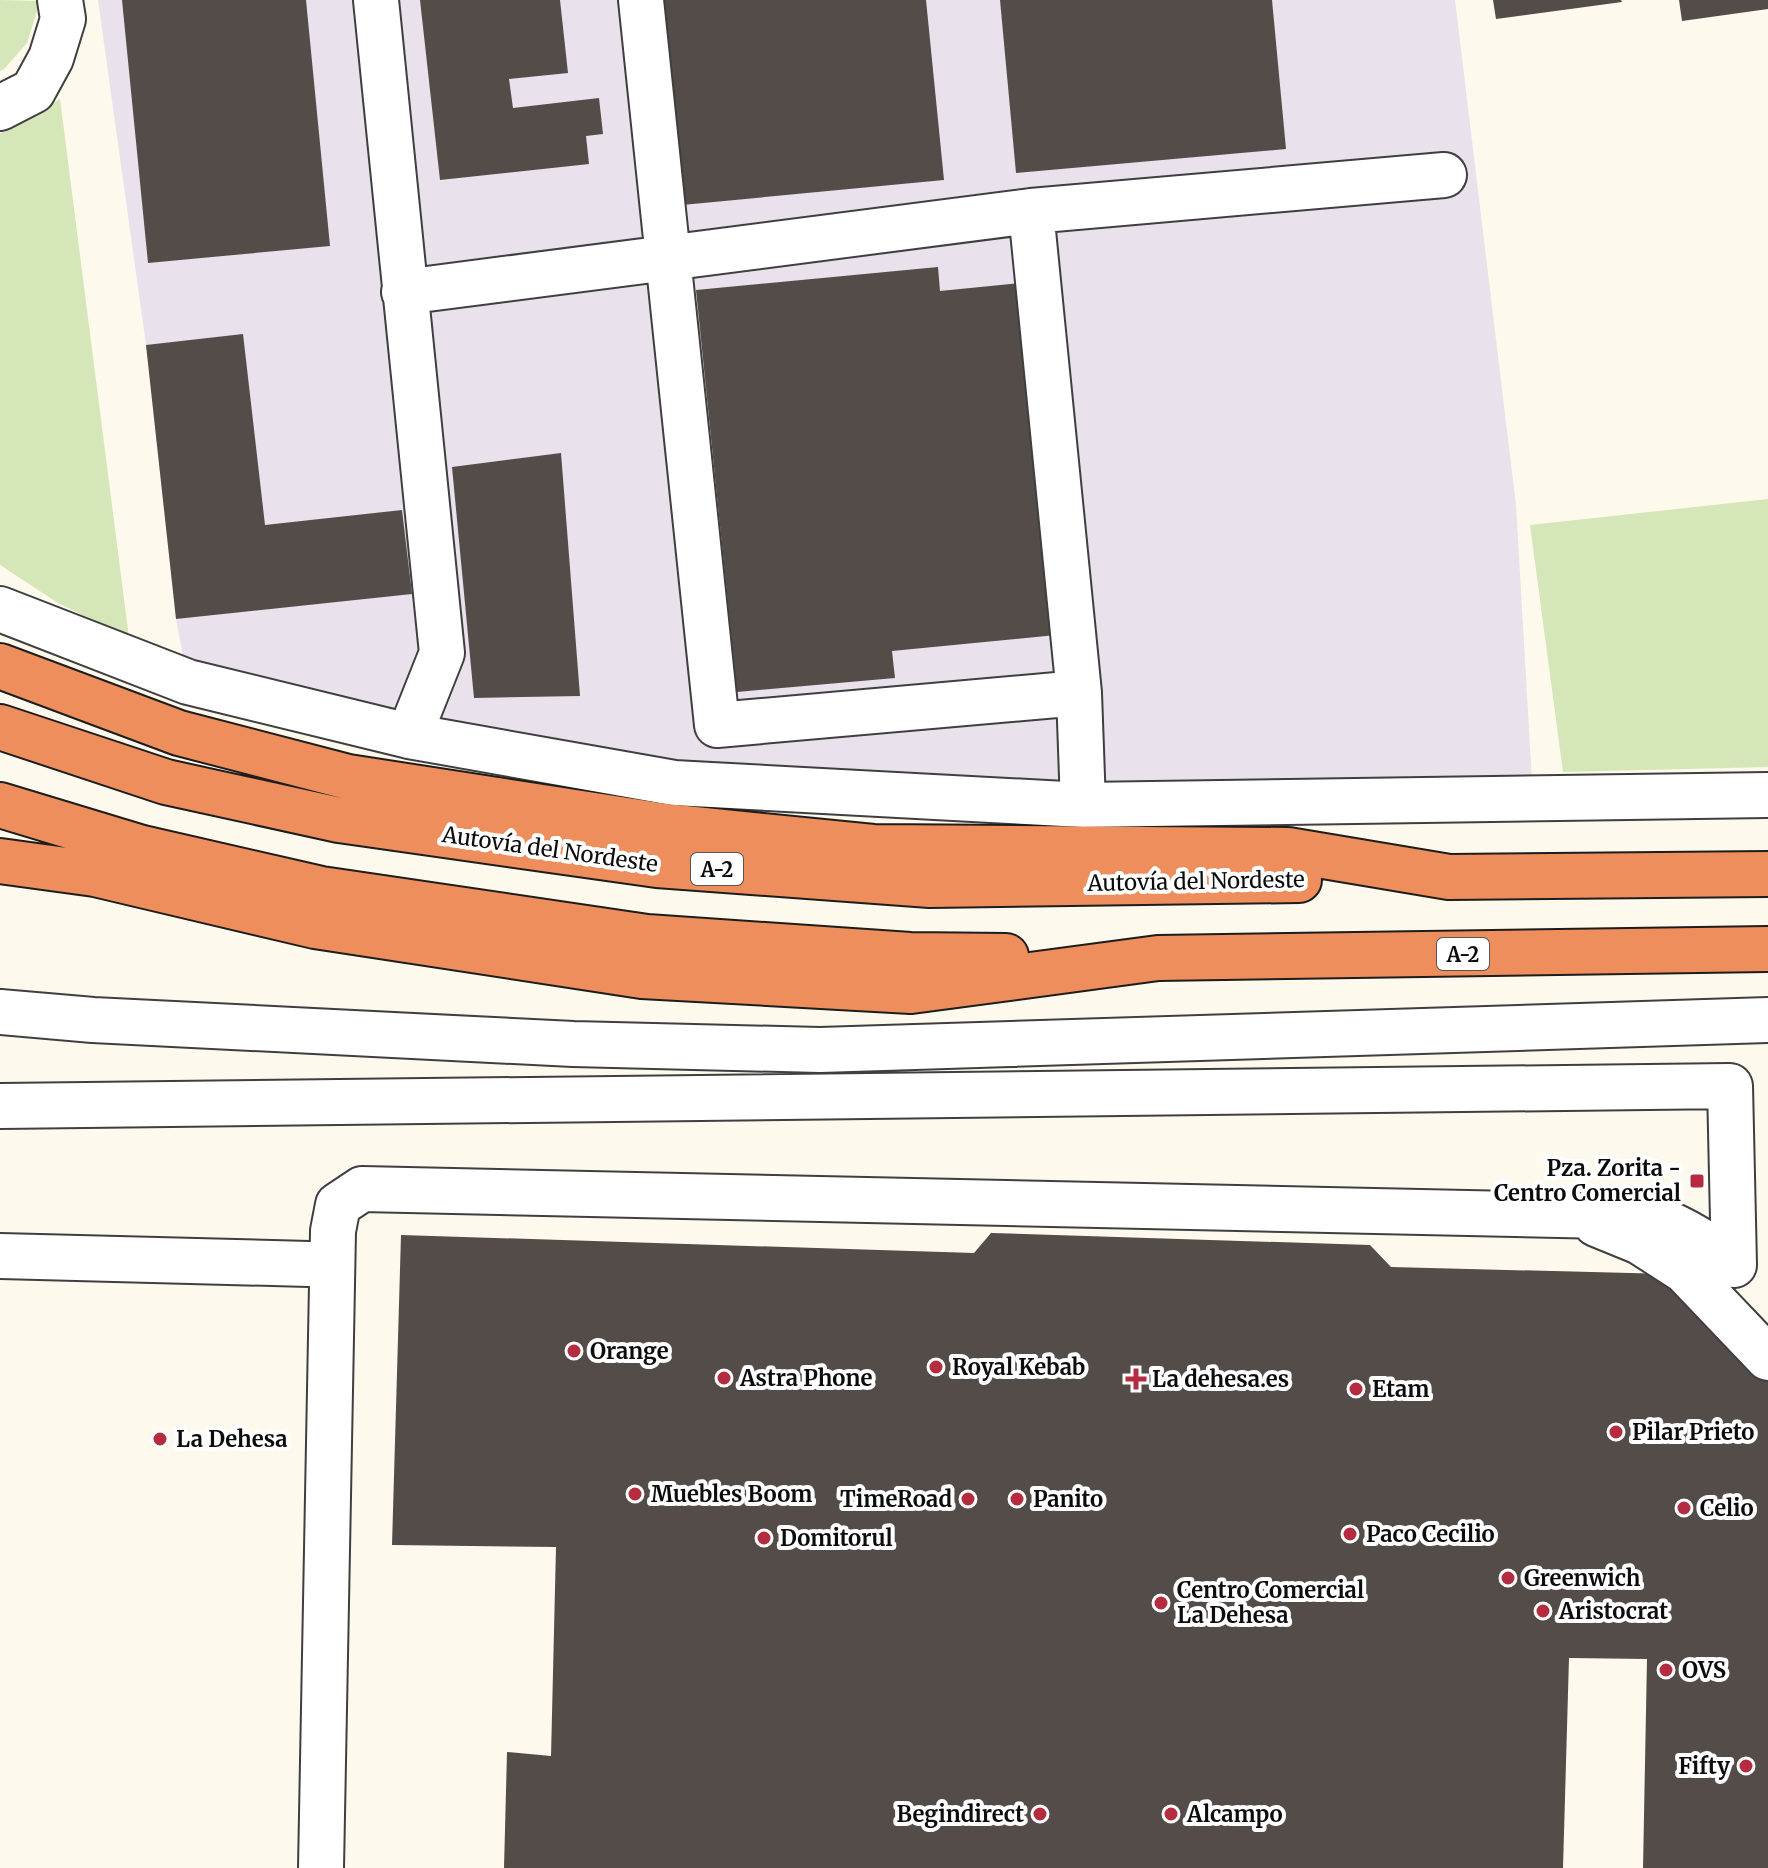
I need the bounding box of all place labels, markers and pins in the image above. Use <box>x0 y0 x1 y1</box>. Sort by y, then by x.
place label: Pza. Zorita - Centro Comercial <box>1494 1154 1681 1207</box>
marker: Pza. Zorita - Centro Comercial <box>1688 1172 1706 1190</box>
place label: Orange <box>590 1337 669 1365</box>
marker: Orange <box>565 1342 583 1360</box>
place label: Royal Kebab <box>952 1353 1085 1381</box>
marker: Royal Kebab <box>927 1358 945 1376</box>
place label: Astra Phone <box>739 1364 872 1392</box>
place label: La dehesa.es <box>1152 1365 1289 1393</box>
marker: Astra Phone <box>715 1369 733 1387</box>
marker: La dehesa.es <box>1127 1370 1145 1388</box>
place label: Etam <box>1372 1375 1429 1403</box>
marker: Etam <box>1347 1380 1365 1398</box>
place label: Pilar Prieto <box>1632 1418 1754 1446</box>
marker: Pilar Prieto <box>1607 1423 1625 1441</box>
place label: La Dehesa <box>176 1425 288 1453</box>
marker: La Dehesa <box>151 1430 169 1448</box>
place label: Muebles Boom <box>651 1480 812 1508</box>
marker: Muebles Boom <box>626 1485 644 1503</box>
place label: TimeRoad <box>840 1485 952 1513</box>
place label: Panito <box>1033 1485 1103 1513</box>
marker: TimeRoad <box>959 1490 977 1508</box>
marker: Panito <box>1008 1490 1026 1508</box>
place label: Celio <box>1700 1494 1754 1522</box>
marker: Celio <box>1675 1499 1693 1517</box>
place label: Paco Cecilio <box>1366 1520 1495 1548</box>
place label: Domitorul <box>780 1524 893 1552</box>
marker: Paco Cecilio <box>1341 1525 1359 1543</box>
marker: Domitorul <box>755 1529 773 1547</box>
place label: Greenwich <box>1524 1564 1641 1592</box>
marker: Greenwich <box>1499 1569 1517 1587</box>
place label: Centro Comercial La Dehesa <box>1177 1576 1364 1629</box>
marker: Centro Comercial La Dehesa <box>1152 1594 1170 1612</box>
place label: Aristocrat <box>1558 1597 1668 1625</box>
marker: Aristocrat <box>1534 1602 1552 1620</box>
place label: OVS <box>1682 1656 1726 1684</box>
marker: OVS <box>1657 1661 1675 1679</box>
place label: Fifty <box>1678 1752 1731 1780</box>
marker: Fifty <box>1737 1757 1755 1775</box>
place label: Begindirect <box>897 1800 1024 1828</box>
place label: Alcampo <box>1186 1800 1283 1828</box>
marker: Begindirect <box>1031 1805 1049 1823</box>
marker: Alcampo <box>1162 1805 1180 1823</box>

